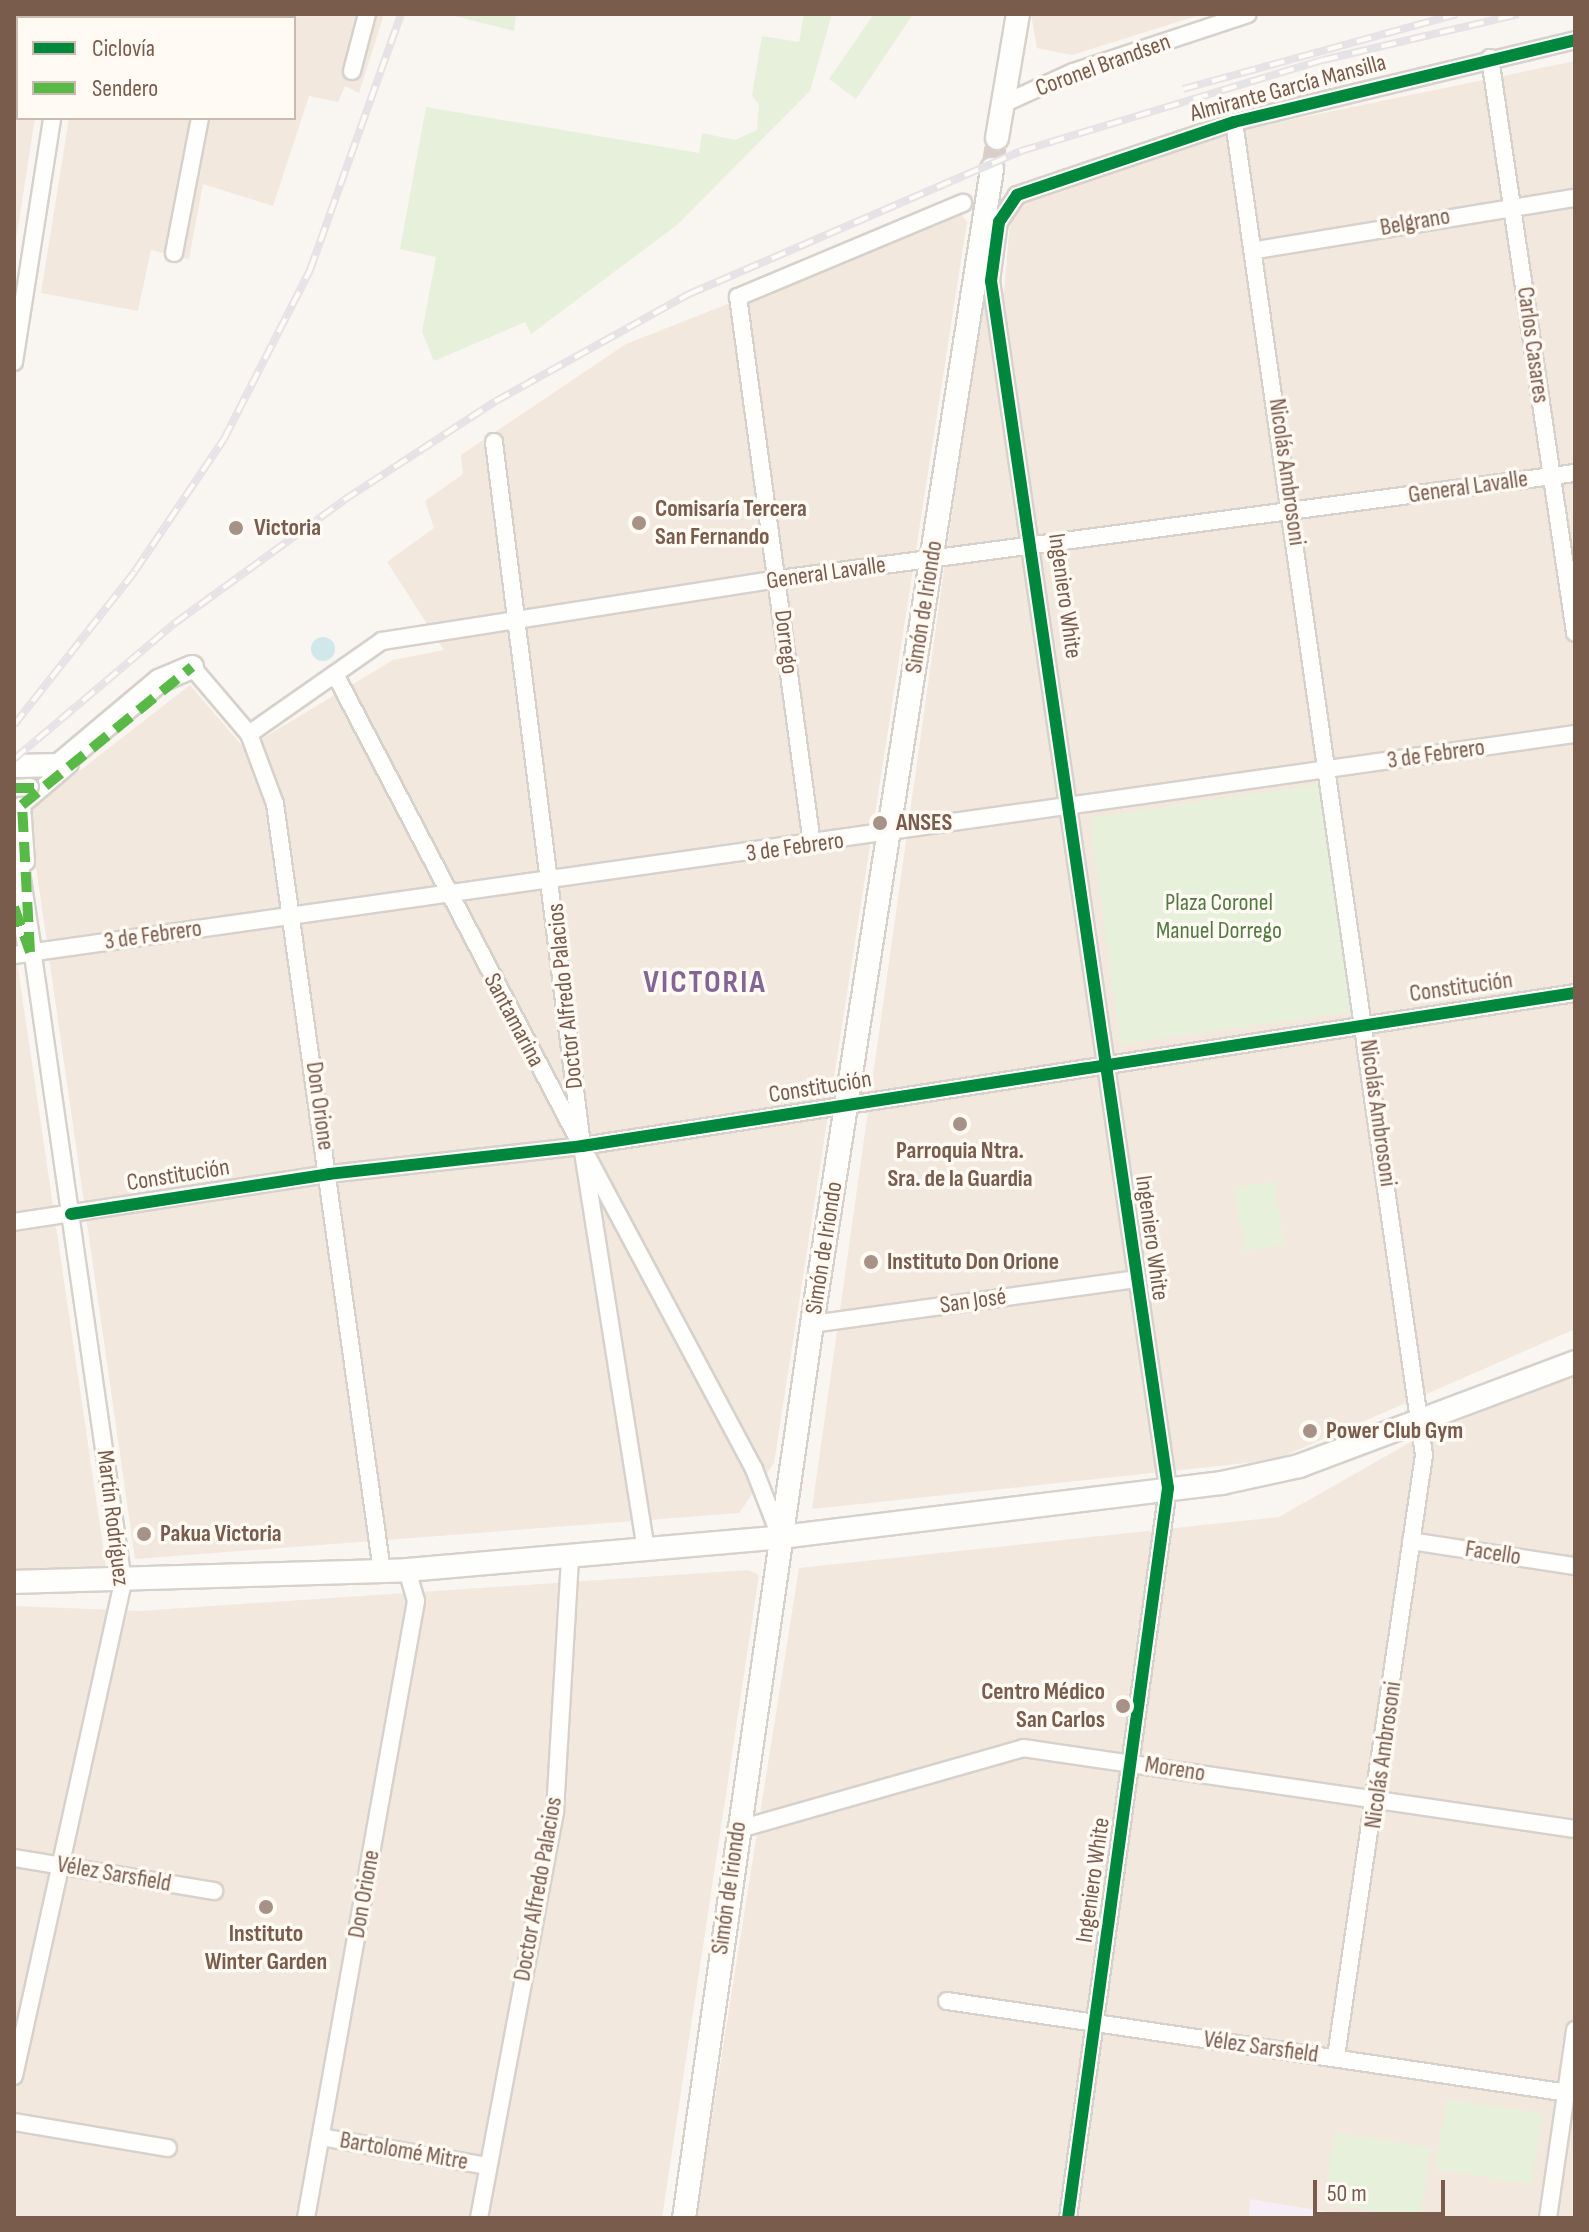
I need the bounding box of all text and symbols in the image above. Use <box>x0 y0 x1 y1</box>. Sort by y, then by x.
legend <box>16 16 296 120</box>
street label: Coronel Brandsen <box>1032 27 1174 103</box>
text: Ciclovía <box>92 34 155 63</box>
street label: Almirante García Mansilla <box>1187 48 1389 128</box>
text: Sendero <box>92 74 158 103</box>
street label: Belgrano <box>1378 202 1452 242</box>
street label: Carlos Casares <box>1511 285 1555 405</box>
street label: Nicolás Ambrosoni <box>1262 397 1312 547</box>
street label: General Lavalle <box>1406 464 1530 510</box>
place label: Comisaría Tercera San Fernando <box>655 495 807 551</box>
place label: Victoria <box>254 514 321 542</box>
marker: Comisaría Tercera San Fernando <box>630 514 648 532</box>
marker: Victoria <box>225 517 247 539</box>
street label: Ingeniero White <box>1042 532 1088 660</box>
street label: Simón de Iriondo <box>899 539 949 675</box>
street label: General Lavalle <box>764 550 888 596</box>
street label: Dorrego <box>768 608 804 676</box>
street label: 3 de Febrero <box>1385 733 1487 775</box>
place label: ANSES <box>896 809 952 837</box>
marker: ANSES <box>871 814 889 832</box>
street label: 3 de Febrero <box>744 826 846 868</box>
park label: Plaza Coronel Manuel Dorrego <box>1156 889 1282 945</box>
street label: Doctor Alfredo Palacios <box>541 902 589 1090</box>
street label: 3 de Febrero <box>102 914 204 956</box>
district label: VICTORIA <box>643 964 767 1002</box>
street label: Constitución <box>1408 966 1514 1008</box>
street label: Santamarina <box>477 968 551 1072</box>
street label: Nicolás Ambrosoni <box>1353 1038 1403 1188</box>
street label: Don Orione <box>300 1060 340 1152</box>
street label: Constitución <box>767 1065 873 1109</box>
marker: Parroquia Ntra. Sra. de la Guardia <box>951 1115 969 1133</box>
place label: Parroquia Ntra. Sra. de la Guardia <box>887 1137 1033 1193</box>
street label: Constitución <box>125 1153 231 1197</box>
street label: Ingeniero White <box>1129 1174 1175 1302</box>
street label: Simón de Iriondo <box>799 1180 849 1316</box>
place label: Instituto Don Orione <box>887 1248 1059 1276</box>
marker: Instituto Don Orione <box>862 1253 880 1271</box>
street label: San José <box>938 1282 1008 1320</box>
place label: Power Club Gym <box>1326 1417 1463 1445</box>
marker: Power Club Gym <box>1301 1422 1319 1440</box>
street label: Martín Rodríguez <box>90 1448 136 1588</box>
place label: Pakua Victoria <box>160 1520 282 1548</box>
marker: Pakua Victoria <box>135 1525 153 1543</box>
street label: Facello <box>1463 1534 1523 1572</box>
place label: Centro Médico San Carlos <box>981 1678 1105 1734</box>
street label: Nicolás Ambrosoni <box>1358 1680 1408 1830</box>
marker: Centro Médico San Carlos <box>1112 1695 1134 1717</box>
street label: Moreno <box>1143 1750 1207 1788</box>
street label: Doctor Alfredo Palacios <box>508 1795 568 1983</box>
street label: Ingeniero White <box>1070 1816 1116 1944</box>
street label: Simón de Iriondo <box>705 1820 753 1956</box>
street label: Don Orione <box>342 1848 386 1940</box>
street label: Vélez Sarsfield <box>55 1850 173 1898</box>
marker: Instituto Winter Garden <box>257 1898 275 1916</box>
place label: Instituto Winter Garden <box>205 1920 327 1976</box>
street label: Vélez Sarsfield <box>1202 2025 1320 2069</box>
street label: Bartolomé Mitre <box>338 2126 470 2176</box>
scale bar <box>1317 2164 1449 2214</box>
text: 50 m <box>1327 2179 1367 2208</box>

